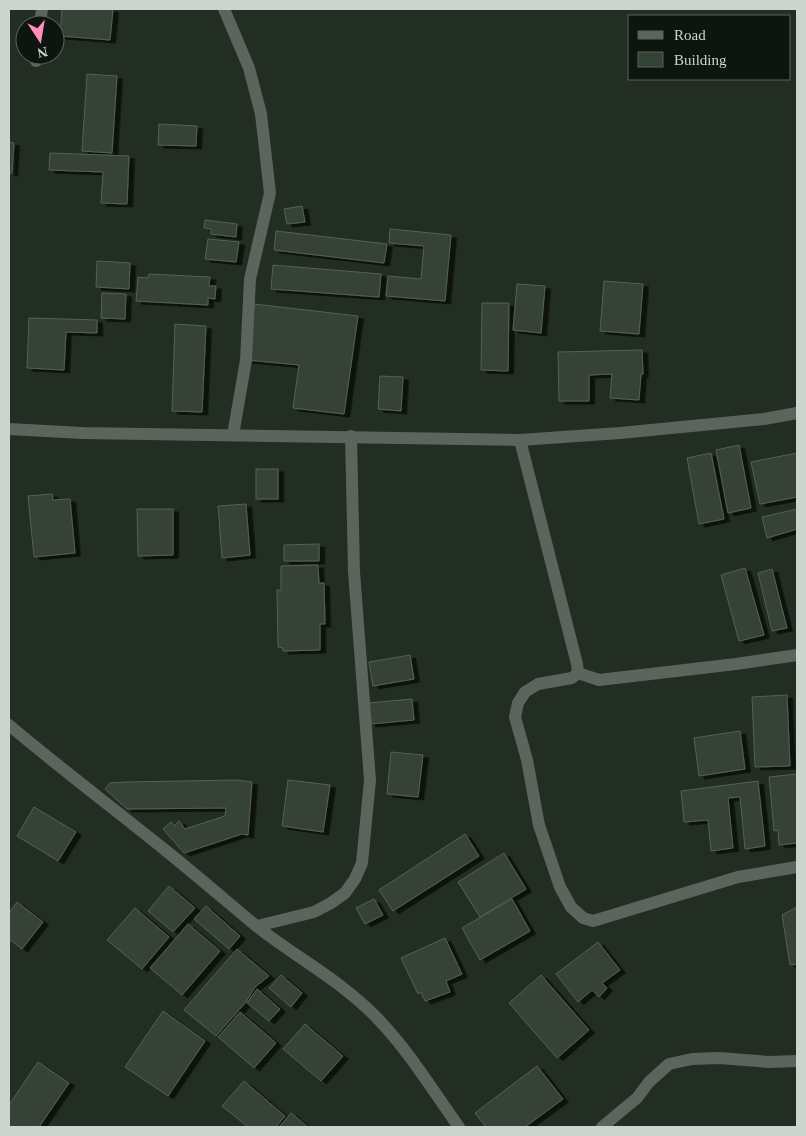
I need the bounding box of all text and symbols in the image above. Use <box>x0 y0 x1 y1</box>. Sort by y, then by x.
north arrow <box>15 15 65 65</box>
legend <box>628 15 791 80</box>
text: Road <box>674 27 706 43</box>
text: N <box>36 44 49 61</box>
text: Building <box>674 52 727 68</box>

